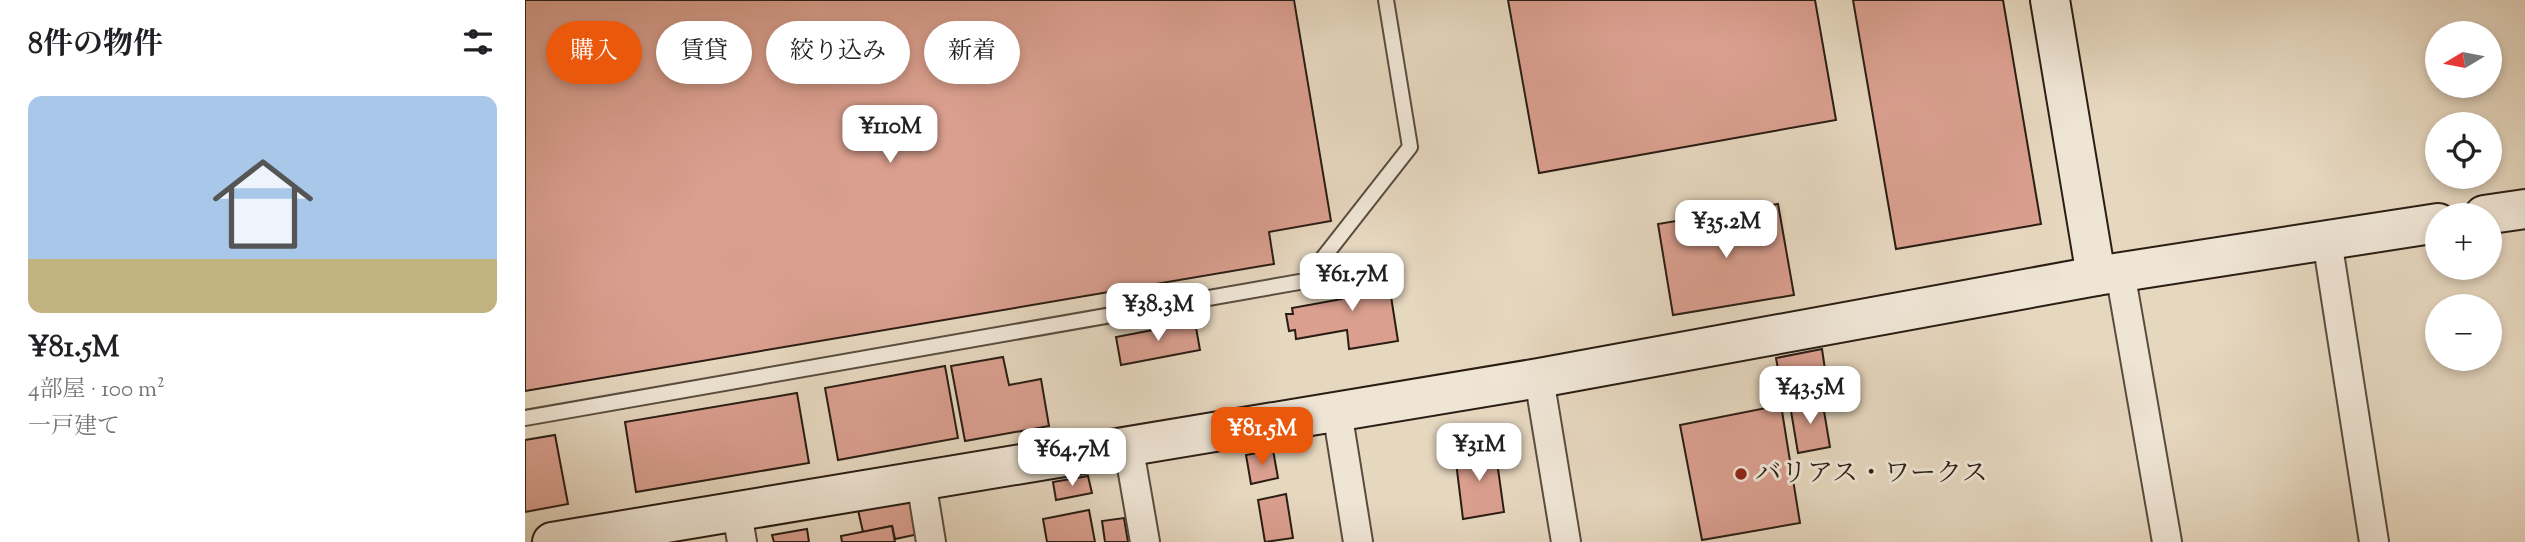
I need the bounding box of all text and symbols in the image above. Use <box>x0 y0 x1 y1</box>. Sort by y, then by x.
chip: 購入 <box>546 21 642 84</box>
chip: 賃貸 <box>656 21 752 84</box>
chip: 絞り込み <box>766 21 910 84</box>
chip: 新着 <box>924 21 1020 84</box>
north arrow <box>2425 21 2503 98</box>
map controls <box>2425 21 2502 371</box>
icon: filters <box>459 23 497 61</box>
text: 8件の物件 <box>28 24 163 67</box>
pin: ¥110M <box>841 106 939 165</box>
text: ¥110M <box>858 111 922 144</box>
button: locate <box>2425 112 2502 189</box>
icon: home <box>200 141 326 267</box>
pin: ¥35.2M <box>1669 201 1783 260</box>
button: + <box>2425 203 2502 280</box>
text: ¥35.2M <box>1691 206 1761 239</box>
pin: ¥61.7M <box>1295 254 1409 313</box>
text: ¥61.7M <box>1316 259 1388 292</box>
pin: ¥38.3M <box>1101 284 1215 343</box>
text: ¥38.3M <box>1122 289 1194 322</box>
button: − <box>2425 294 2502 371</box>
text: ¥81.5M <box>28 327 119 370</box>
pin: ¥43.5M <box>1753 366 1867 426</box>
text: ¥43.5M <box>1775 372 1845 405</box>
text: 4部屋 · 100 m² <box>28 374 165 407</box>
pin: ¥81.5M <box>1205 407 1319 467</box>
text: 一戸建て <box>28 411 120 444</box>
text: ¥81.5M <box>1227 413 1297 446</box>
pin: ¥31M <box>1438 424 1520 483</box>
pin: ¥64.7M <box>1015 428 1129 488</box>
text: ¥31M <box>1452 429 1506 462</box>
text: ¥64.7M <box>1034 434 1110 467</box>
place label: バリアス・ワークス <box>1755 456 1988 493</box>
marker: バリアス・ワークス <box>1733 466 1749 482</box>

